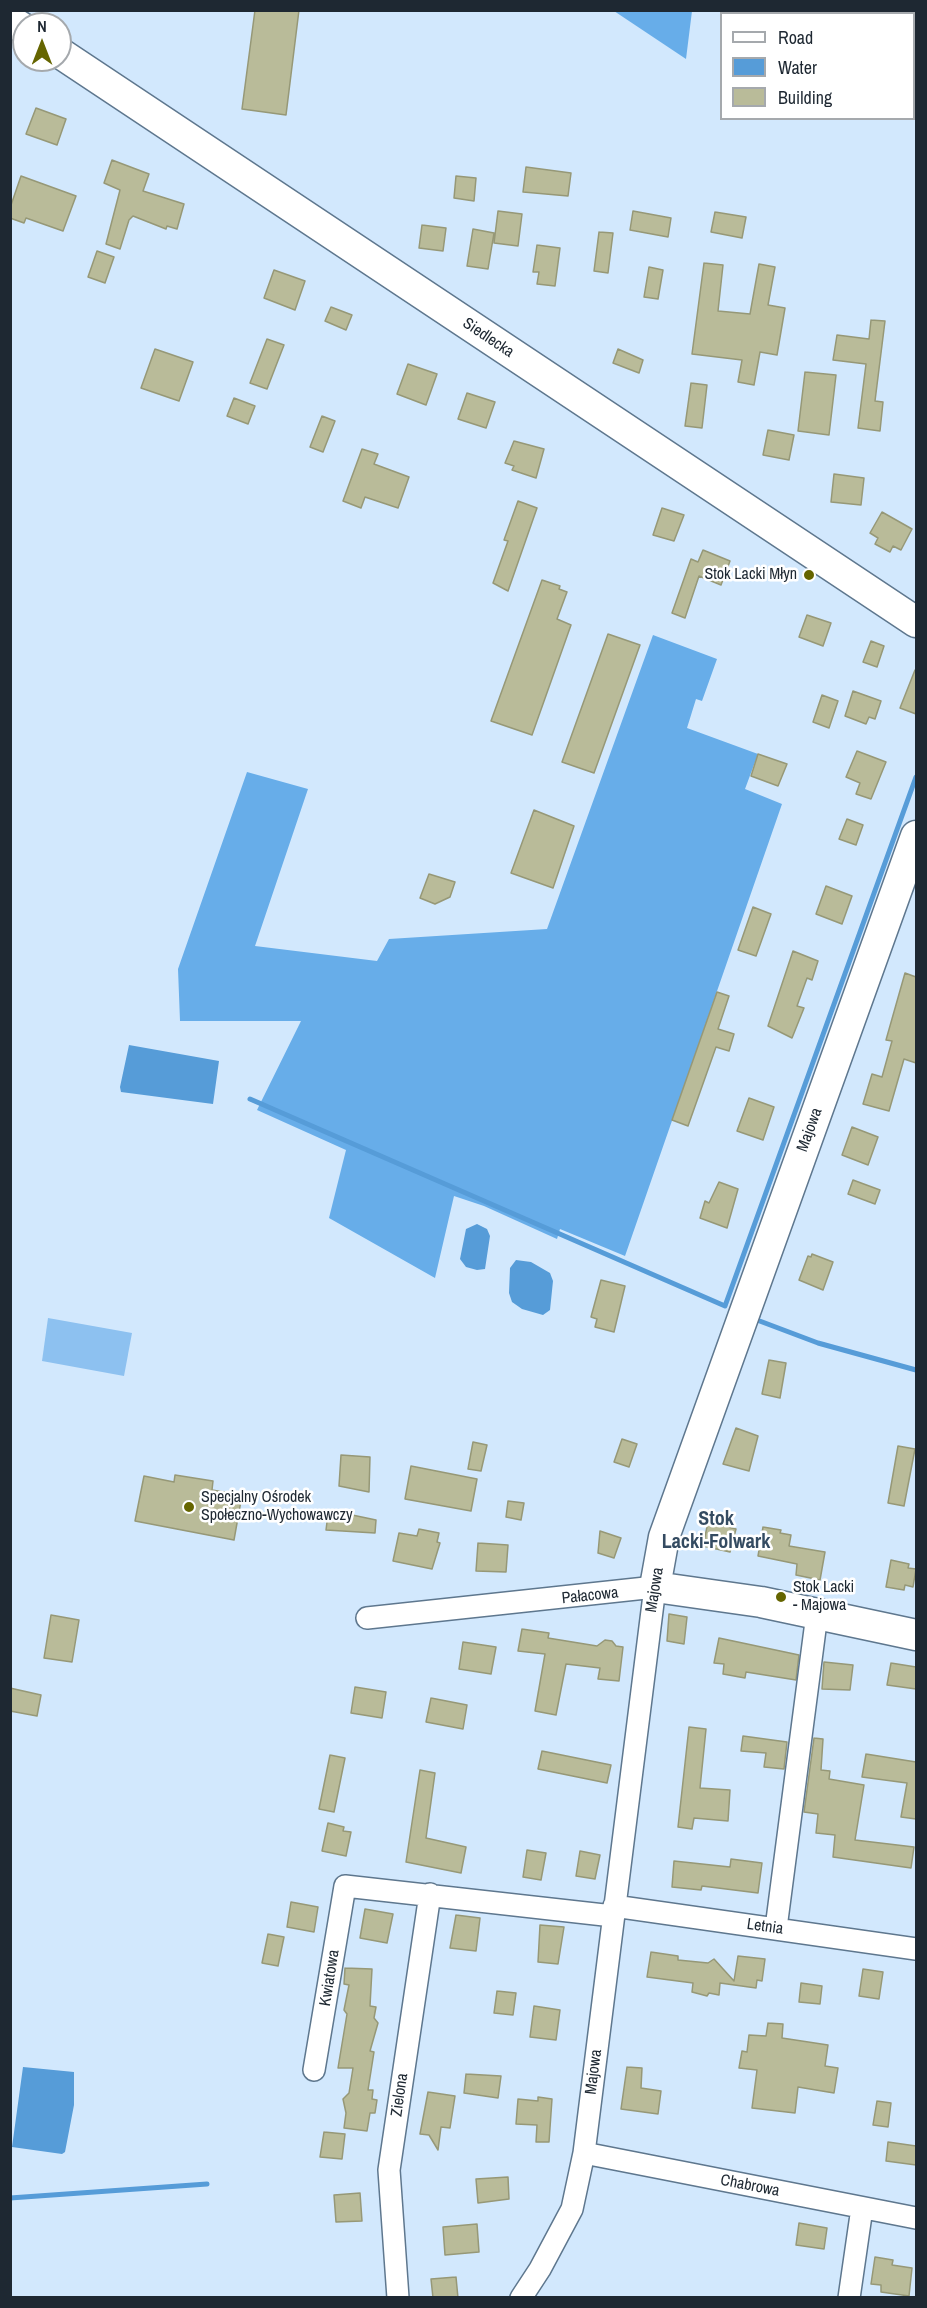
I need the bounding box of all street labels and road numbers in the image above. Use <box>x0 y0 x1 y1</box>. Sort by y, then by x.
street label: Siedlecka <box>459 314 517 362</box>
street label: Majowa <box>793 1105 827 1155</box>
street label: Majowa <box>642 1566 668 1614</box>
street label: Pałacowa <box>561 1583 619 1609</box>
street label: Letnia <box>746 1915 784 1939</box>
street label: Kwiatowa <box>316 1948 344 2008</box>
street label: Majowa <box>582 2048 606 2096</box>
street label: Zielona <box>387 2072 413 2118</box>
street label: Chabrowa <box>719 2171 781 2201</box>

